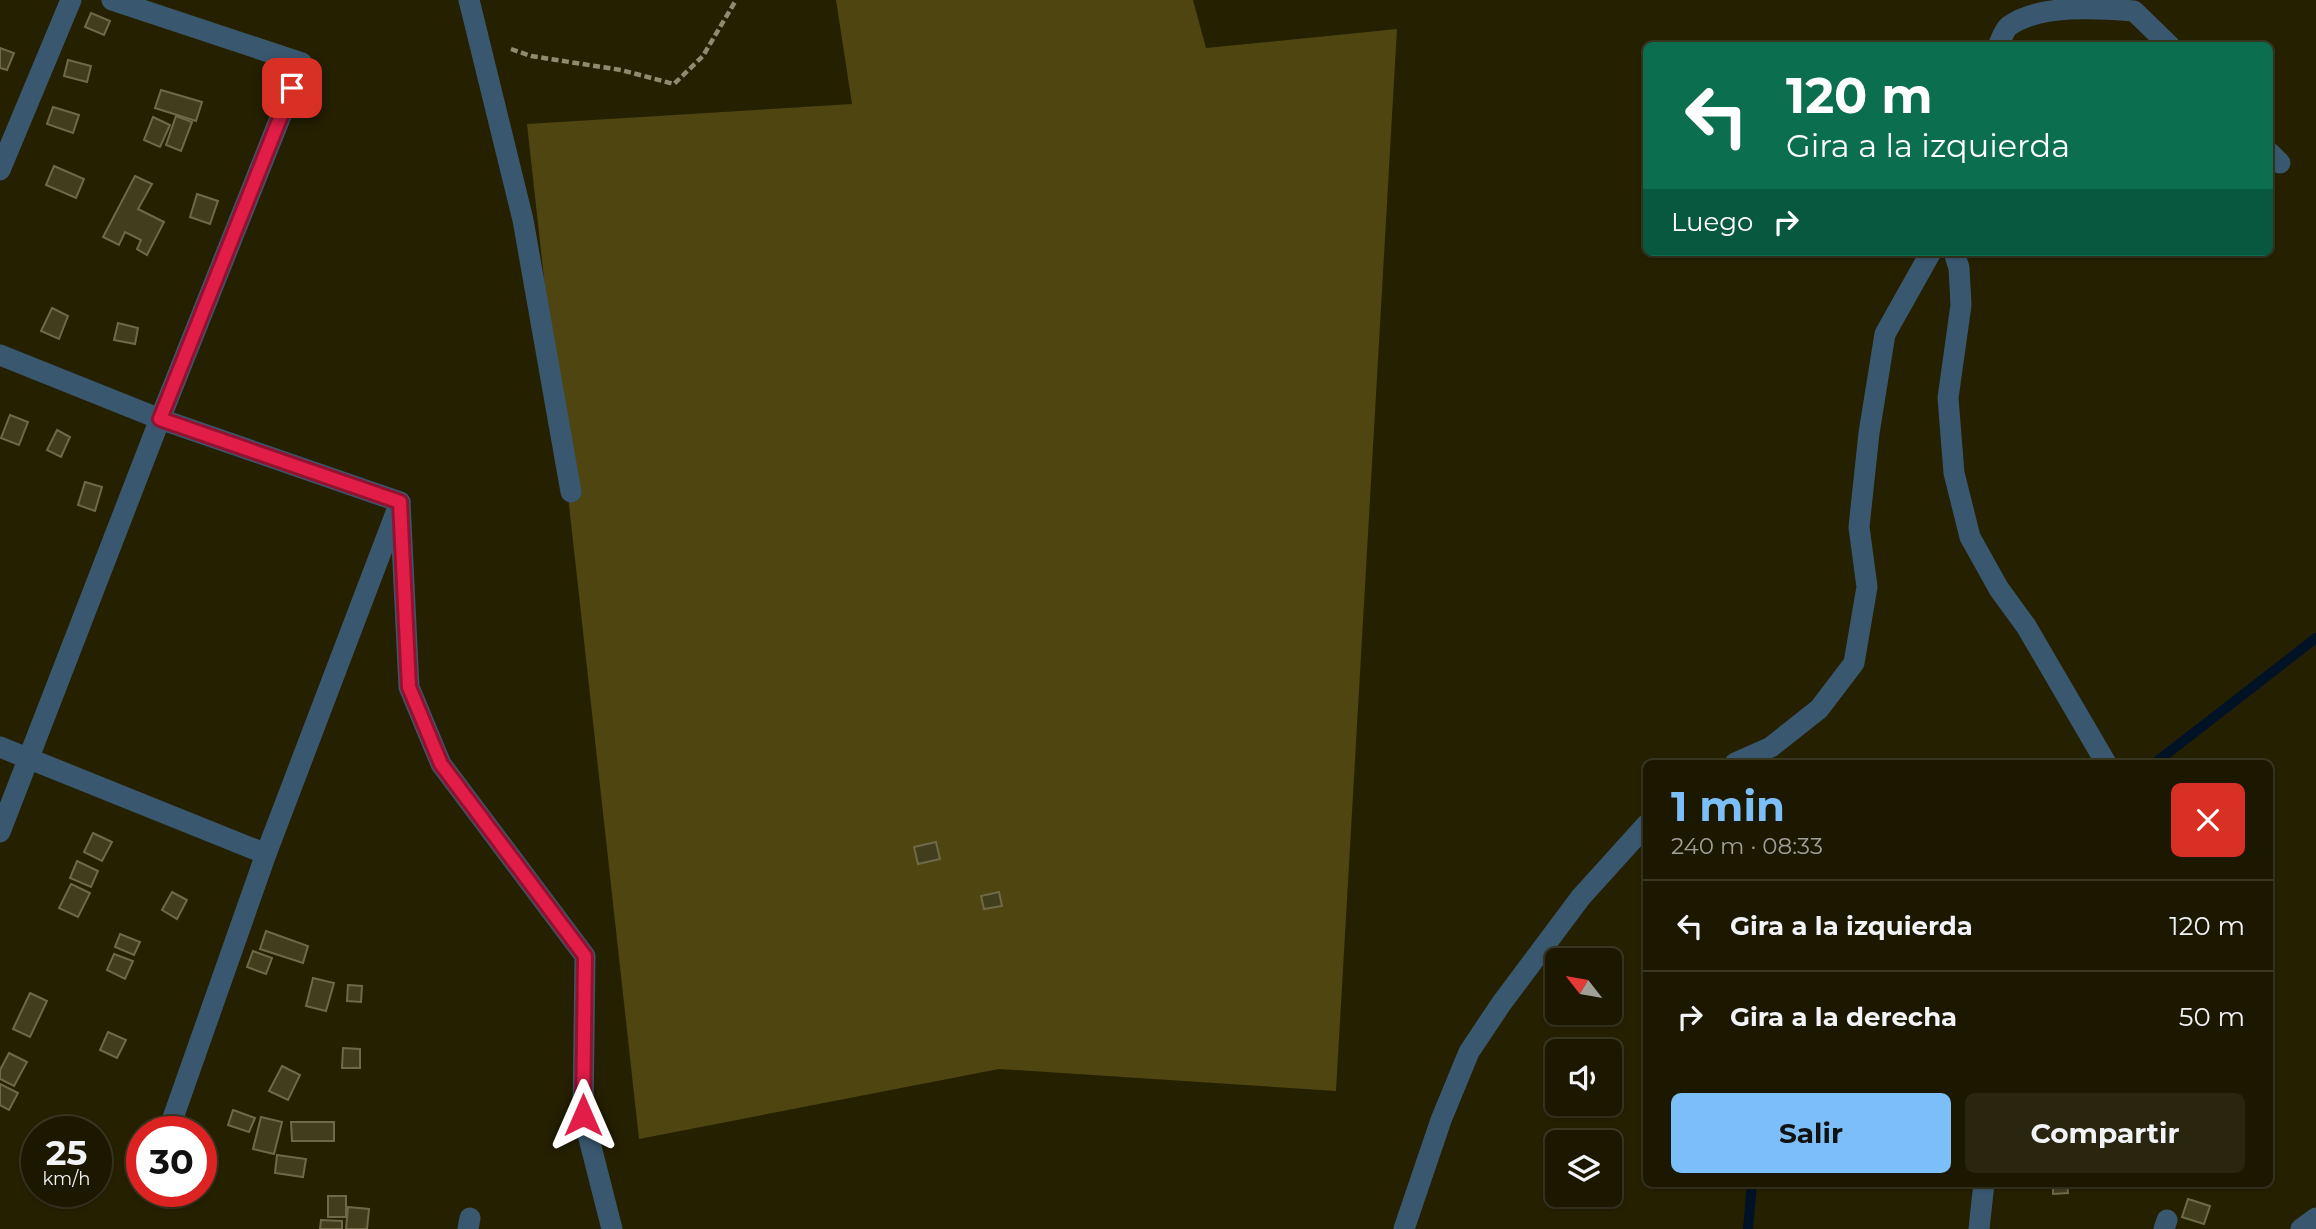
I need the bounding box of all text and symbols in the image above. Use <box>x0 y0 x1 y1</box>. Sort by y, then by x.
pin <box>262 58 322 118</box>
text: 120 m <box>1786 66 1933 125</box>
icon: arrive <box>273 69 311 107</box>
icon: left <box>1671 70 1762 161</box>
text: Gira a la izquierda <box>1786 126 2070 165</box>
icon: right <box>1767 203 1805 241</box>
text: Luego <box>1671 206 1753 238</box>
text: 1 min <box>1671 780 1785 832</box>
button: close <box>2171 783 2245 857</box>
text: 240 m · 08:33 <box>1671 832 1823 860</box>
icon: left <box>1671 907 1709 945</box>
text: Gira a la izquierda <box>1730 910 1973 942</box>
text: 120 m <box>2169 910 2245 942</box>
north arrow <box>1545 948 1622 1026</box>
map controls <box>1545 948 1622 1207</box>
icon: right <box>1671 998 1709 1036</box>
text: Gira a la derecha <box>1730 1001 1957 1033</box>
text: 50 m <box>2179 1001 2245 1033</box>
button: sound <box>1545 1039 1622 1116</box>
position arrow <box>546 1078 620 1152</box>
button: Salir <box>1671 1093 1951 1173</box>
button: Compartir <box>1965 1093 2245 1173</box>
speed limit sign: 30 <box>126 1116 217 1207</box>
button: layers <box>1545 1130 1622 1207</box>
text: 25 <box>46 1131 87 1174</box>
text: km/h <box>42 1168 91 1190</box>

